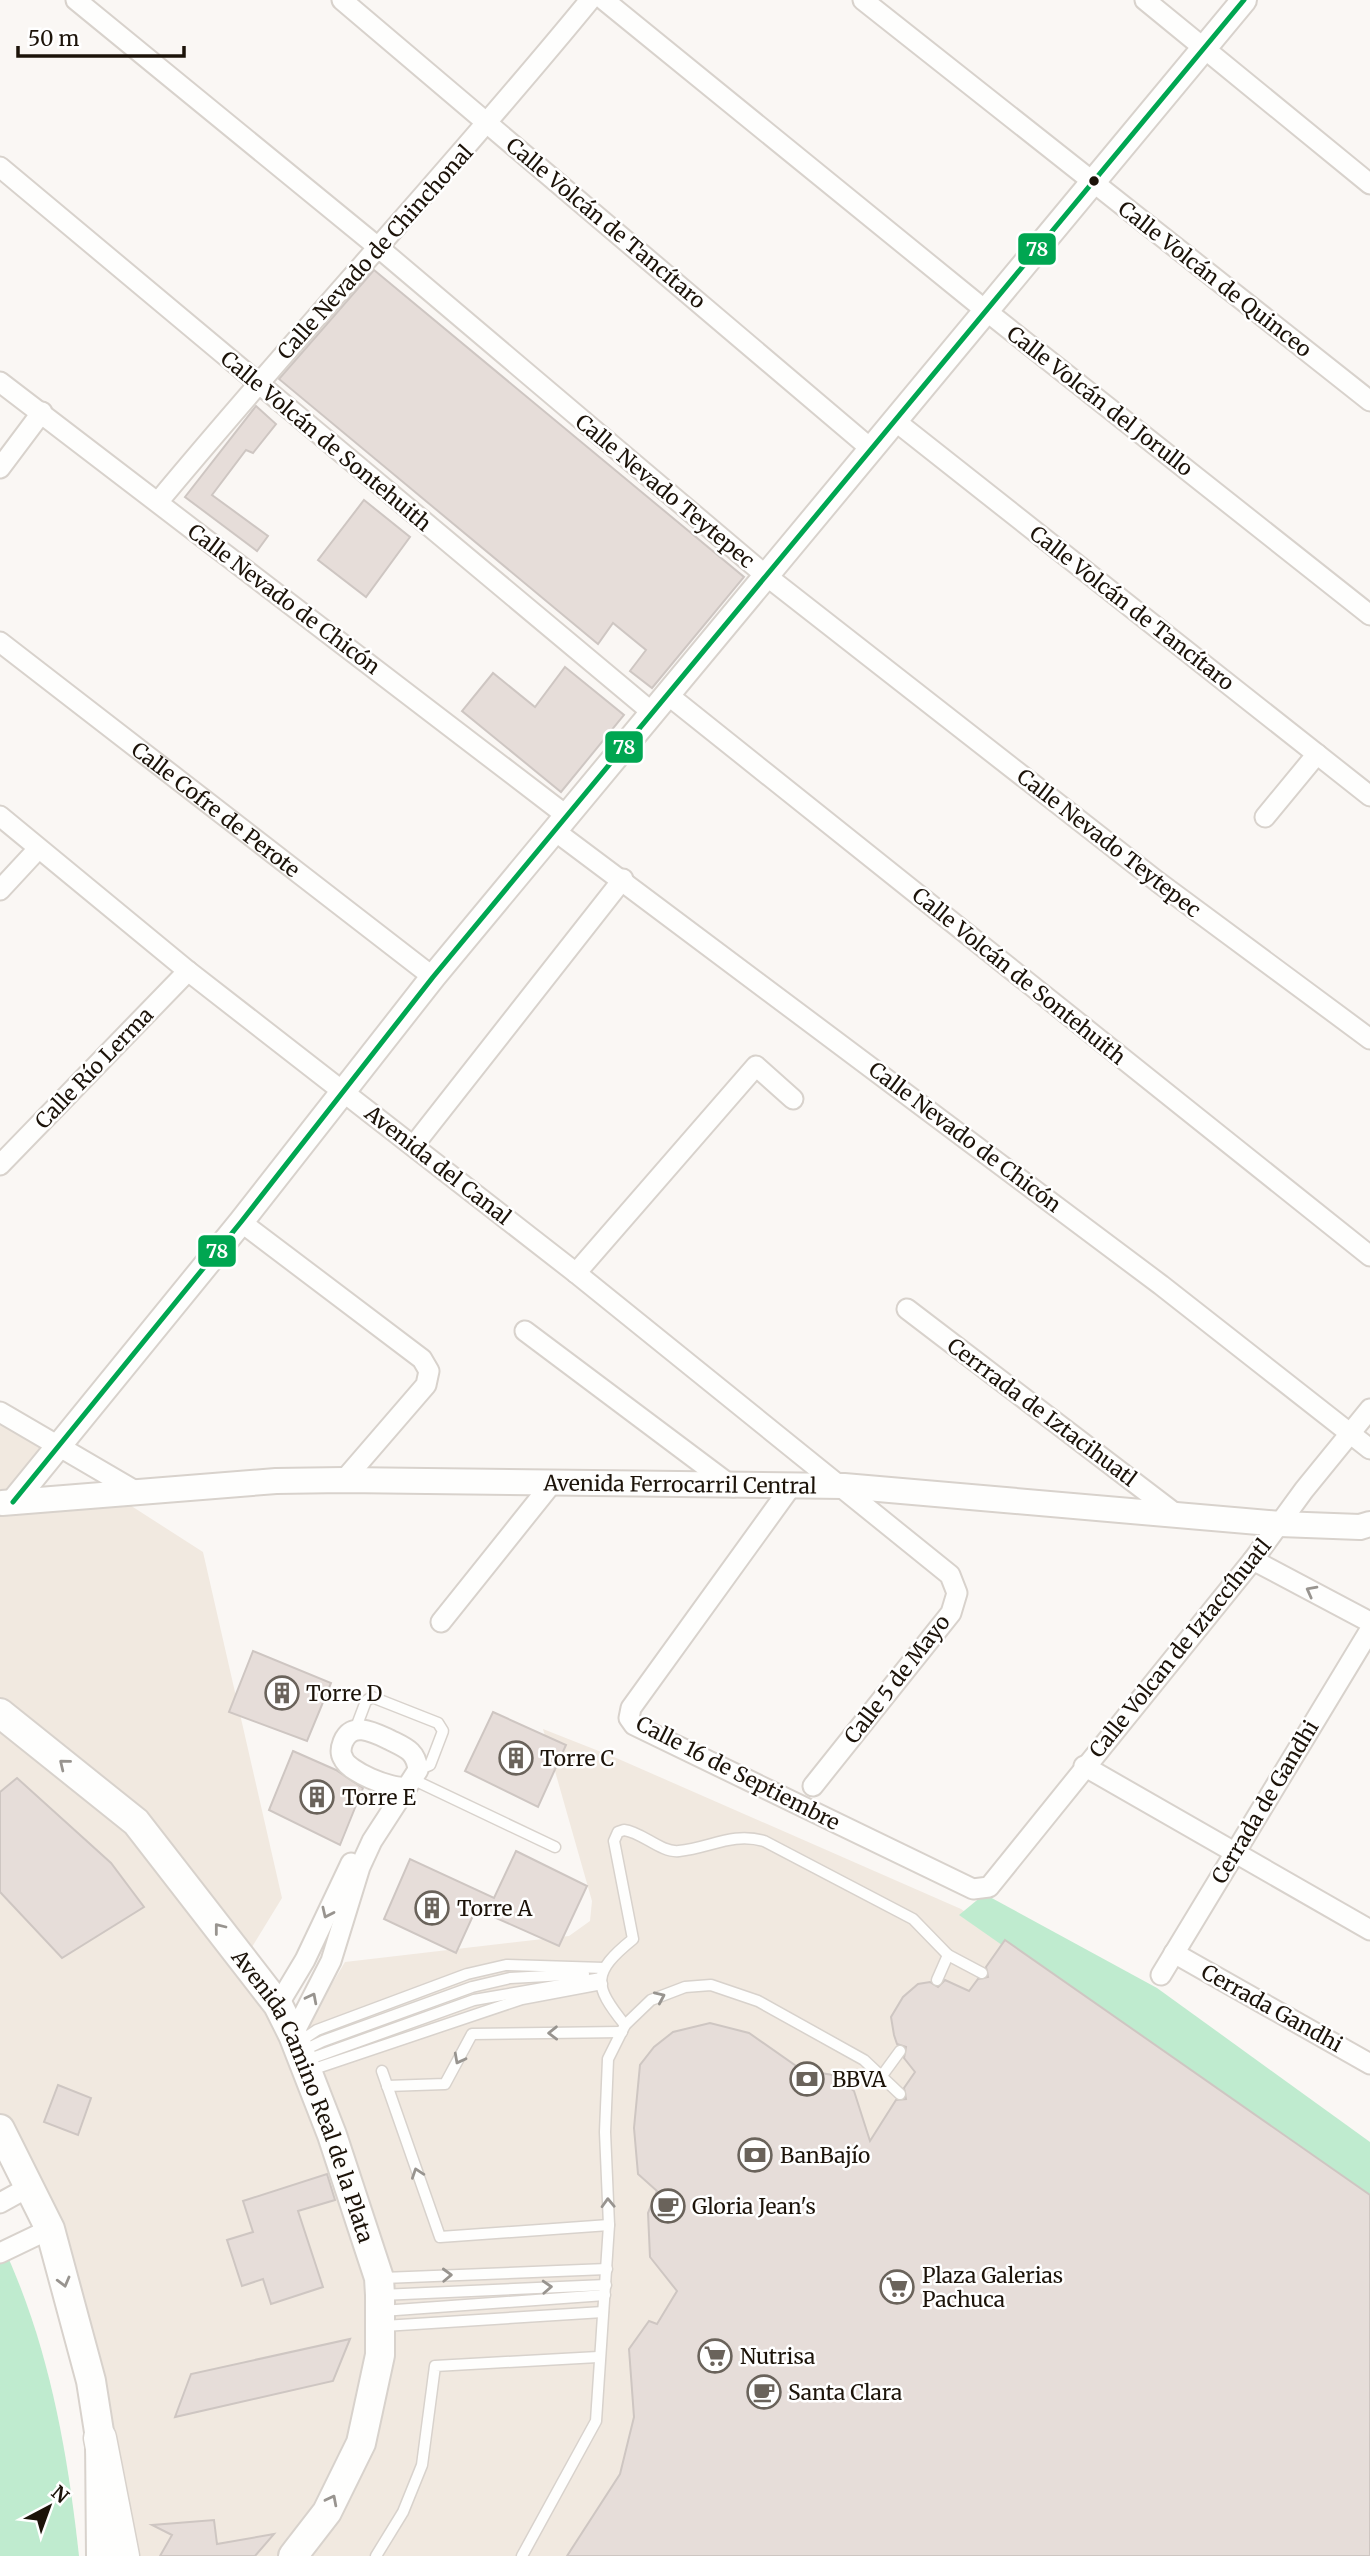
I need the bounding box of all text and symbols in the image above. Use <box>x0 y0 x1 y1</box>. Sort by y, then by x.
scale bar <box>18 14 184 58</box>
text: 50 m <box>28 25 79 52</box>
street label: Calle Volcán de Tancítaro <box>501 132 711 314</box>
street label: Calle Nevado de Chinchonal <box>271 139 479 365</box>
unlabelled marker <box>1087 174 1101 188</box>
street label: Calle Volcán de Quinceo <box>1113 195 1317 363</box>
line badge: 78 <box>1017 232 1057 266</box>
text: 78 <box>1026 237 1048 261</box>
street label: Calle Volcán del Jorullo <box>1002 320 1198 482</box>
street label: Calle Volcán de Sontehuith <box>215 345 437 537</box>
street label: Calle Nevado Teytepec <box>570 408 760 574</box>
street label: Calle Nevado de Chicón <box>182 518 386 680</box>
street label: Calle Volcán de Tancítaro <box>1024 520 1240 696</box>
line badge: 78 <box>604 730 644 764</box>
street label: Calle Cofre de Perote <box>126 735 306 883</box>
text: 78 <box>613 735 635 759</box>
street label: Calle Nevado Teytepec <box>1012 763 1206 923</box>
street label: Calle Volcán de Sontehuith <box>907 881 1131 1071</box>
street label: Calle Río Lerma <box>29 1002 159 1134</box>
street label: Calle Nevado de Chicón <box>863 1056 1067 1218</box>
street label: Avenida del Canal <box>359 1099 517 1231</box>
line badge: 78 <box>197 1234 237 1268</box>
text: 78 <box>206 1239 228 1263</box>
street label: Cerrrada de Iztacihuatl <box>942 1332 1143 1492</box>
street label: Avenida Ferrocarril Central <box>543 1469 817 1499</box>
street label: Calle Volcan de Iztaccíhuatl <box>1083 1533 1277 1763</box>
one-way arrow <box>1306 1586 1318 1600</box>
street label: Calle 5 de Mayo <box>838 1609 956 1749</box>
building icon: Torre D <box>263 1674 301 1712</box>
place label: Torre D <box>306 1680 382 1707</box>
street label: Calle 16 de Septiembre <box>632 1710 844 1836</box>
street label: Cerrada de Gandhi <box>1206 1715 1325 1889</box>
building icon: Torre C <box>497 1739 535 1777</box>
place label: Torre C <box>540 1745 614 1772</box>
one-way arrow <box>59 1760 72 1772</box>
building icon: Torre E <box>298 1778 336 1816</box>
place label: Torre E <box>342 1784 416 1811</box>
building icon: Torre A <box>413 1889 451 1927</box>
place label: Torre A <box>457 1895 532 1922</box>
one-way arrow <box>321 1906 335 1918</box>
one-way arrow <box>215 1923 228 1936</box>
street label: Avenida Camino Real de la Plata <box>226 1943 380 2246</box>
street label: Cerrada Gandhi <box>1197 1958 1347 2058</box>
one-way arrow <box>653 1991 665 2005</box>
one-way arrow <box>304 1993 318 2005</box>
one-way arrow <box>548 2025 558 2041</box>
one-way arrow <box>453 2052 467 2064</box>
bank icon: BBVA <box>788 2060 826 2098</box>
place label: BBVA <box>832 2066 887 2093</box>
bank icon: BanBajío <box>736 2136 774 2174</box>
place label: BanBajío <box>780 2142 870 2169</box>
one-way arrow <box>411 2167 425 2179</box>
cafe icon: Gloria Jean's <box>649 2187 687 2225</box>
place label: Gloria Jean's <box>692 2193 816 2220</box>
one-way arrow <box>601 2197 616 2208</box>
place label: Plaza Galerias Pachuca <box>922 2262 1063 2313</box>
one-way arrow <box>442 2268 453 2283</box>
supermarket icon: Plaza Galerias Pachuca <box>878 2268 916 2306</box>
one-way arrow <box>56 2276 70 2288</box>
one-way arrow <box>541 2280 552 2295</box>
supermarket icon: Nutrisa <box>696 2337 734 2375</box>
place label: Nutrisa <box>740 2343 815 2370</box>
cafe icon: Santa Clara <box>745 2373 783 2411</box>
place label: Santa Clara <box>788 2379 902 2406</box>
north arrow <box>14 2472 84 2542</box>
text: N <box>47 2480 74 2508</box>
one-way arrow <box>324 2495 338 2507</box>

